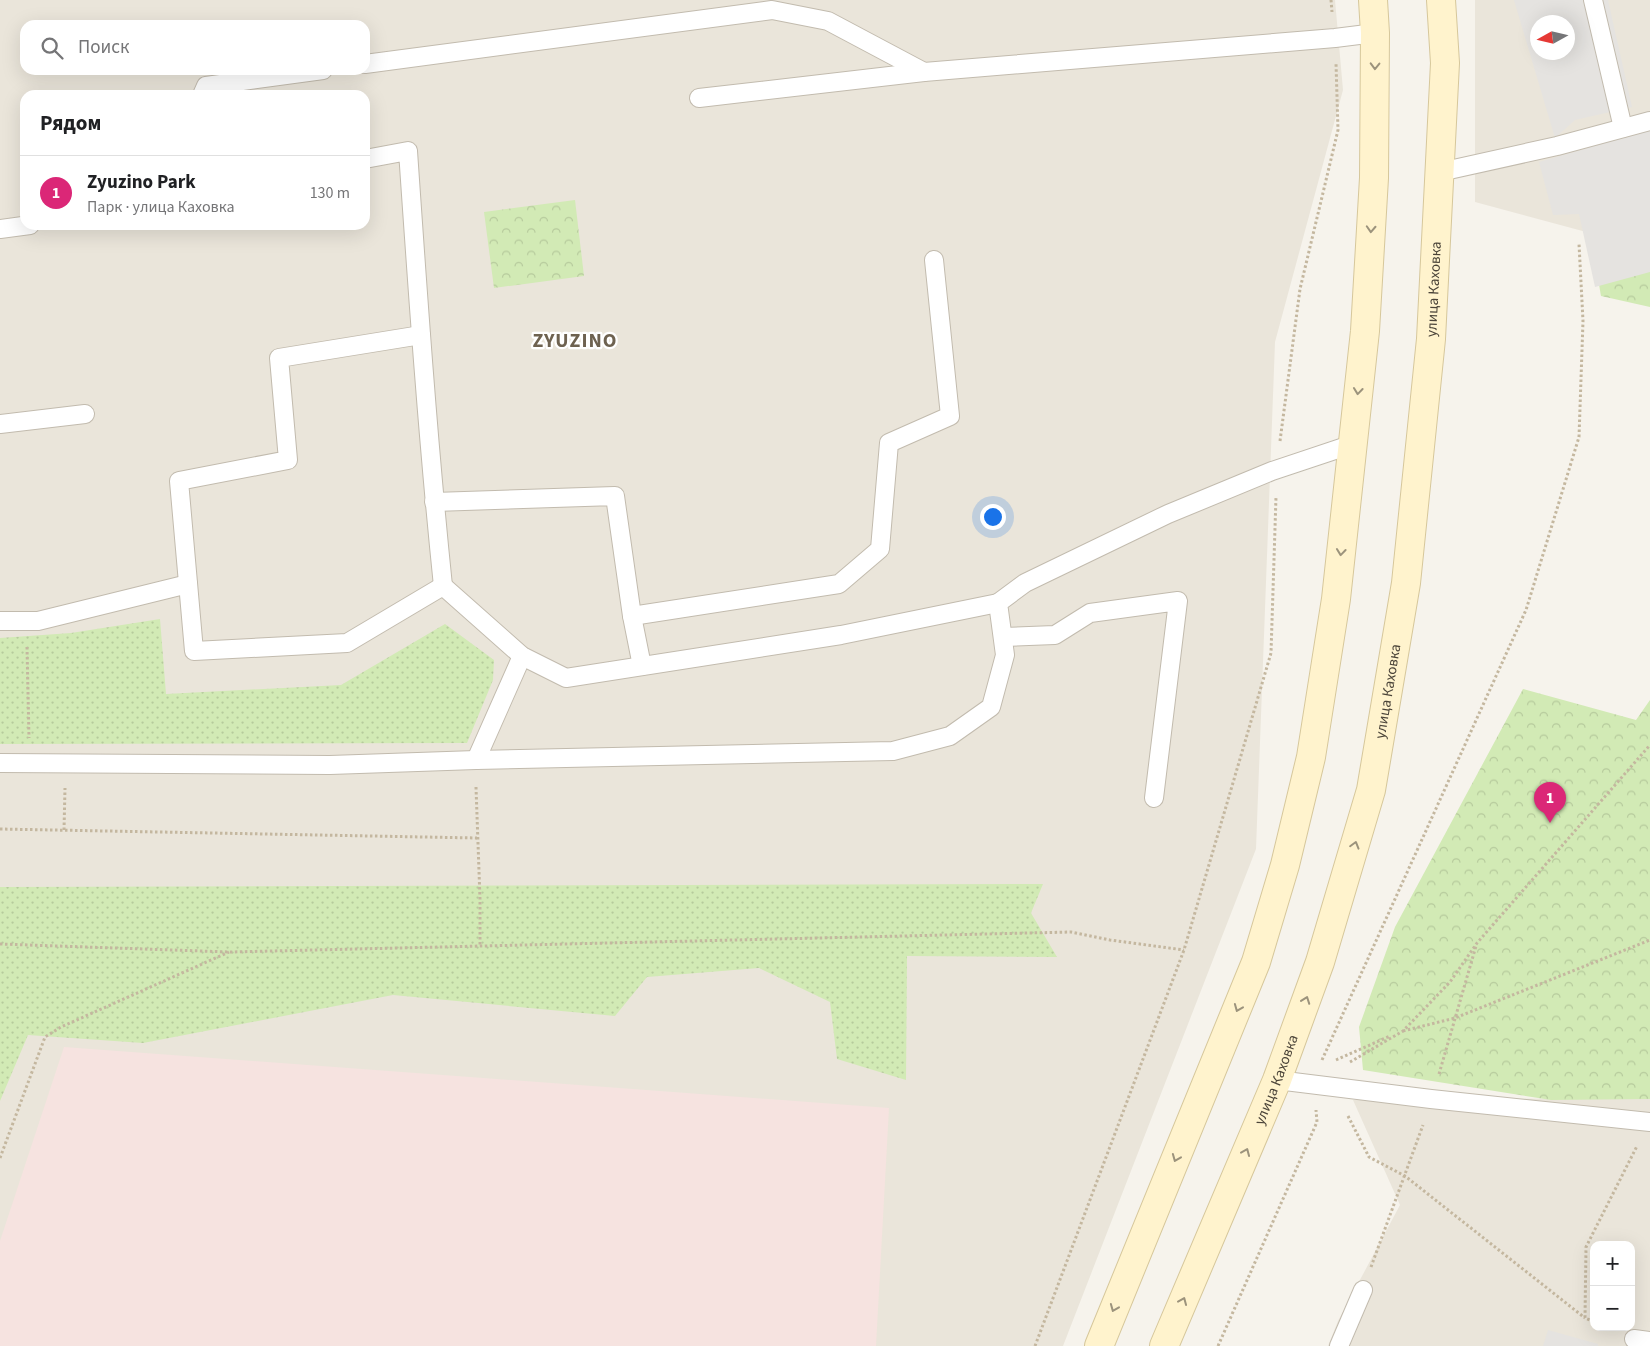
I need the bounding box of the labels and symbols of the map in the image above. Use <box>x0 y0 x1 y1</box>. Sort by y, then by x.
north arrow <box>1530 15 1575 60</box>
one-way arrow <box>1370 62 1380 70</box>
one-way arrow <box>1365 225 1376 233</box>
street label: улица Каховка <box>1421 241 1446 338</box>
district label: ZYUZINO <box>533 327 617 355</box>
one-way arrow <box>1353 387 1364 395</box>
your location <box>980 504 1006 530</box>
one-way arrow <box>1336 548 1347 556</box>
street label: улица Каховка <box>1369 642 1406 740</box>
pin: 1 <box>1534 782 1566 823</box>
one-way arrow <box>1349 842 1359 850</box>
one-way arrow <box>1300 997 1310 1005</box>
one-way arrow <box>1233 1003 1243 1011</box>
street label: улица Каховка <box>1249 1031 1303 1128</box>
one-way arrow <box>1241 1148 1251 1156</box>
one-way arrow <box>1172 1153 1182 1162</box>
one-way arrow <box>1176 1297 1187 1306</box>
one-way arrow <box>1110 1303 1120 1312</box>

